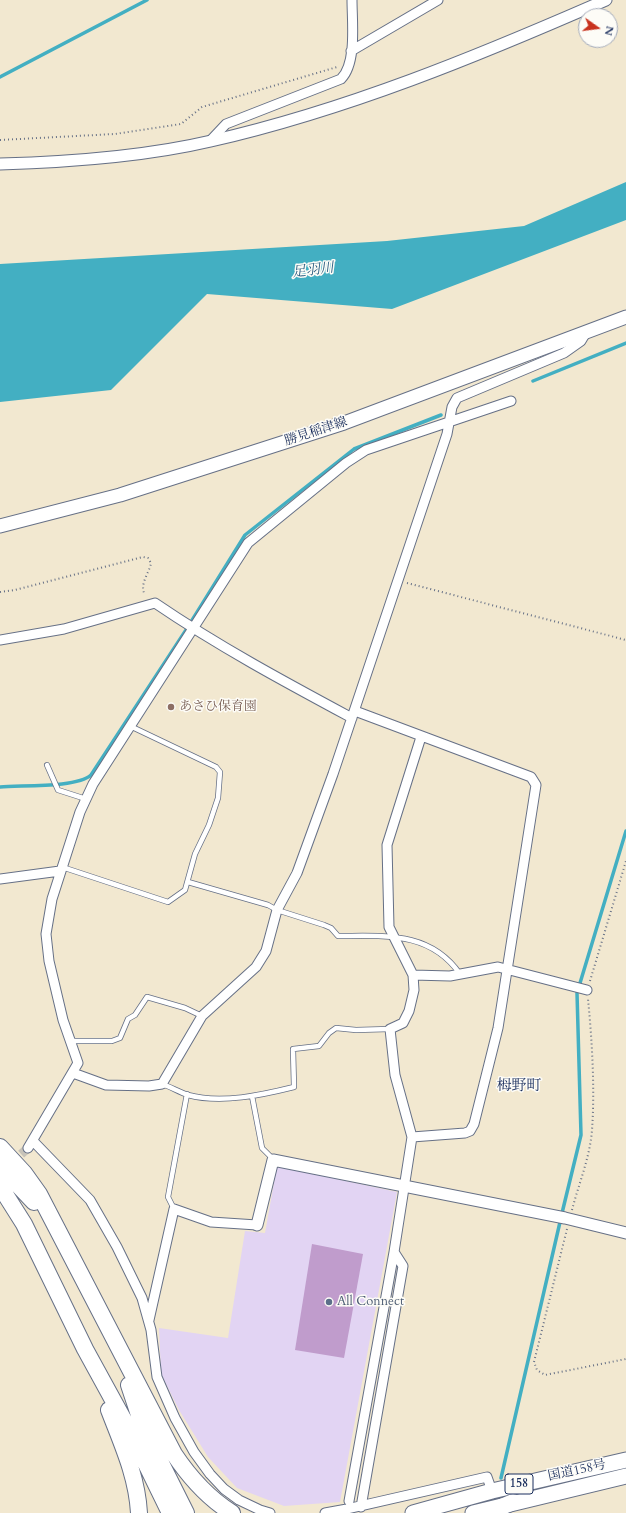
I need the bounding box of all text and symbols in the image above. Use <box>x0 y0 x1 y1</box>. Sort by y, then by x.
north arrow <box>578 8 618 48</box>
text: N <box>601 24 618 37</box>
water label: 足羽川 <box>291 260 335 282</box>
street label: 勝見稲津線 <box>283 415 349 449</box>
place label: あさひ保育園 <box>179 699 257 715</box>
marker: あさひ保育園 <box>166 702 176 712</box>
district label: 栂野町 <box>497 1078 541 1096</box>
place label: All Connect <box>337 1294 404 1310</box>
marker: All Connect <box>324 1297 334 1307</box>
street label: 国道158号 <box>547 1457 607 1485</box>
road number: 158 <box>505 1474 533 1494</box>

